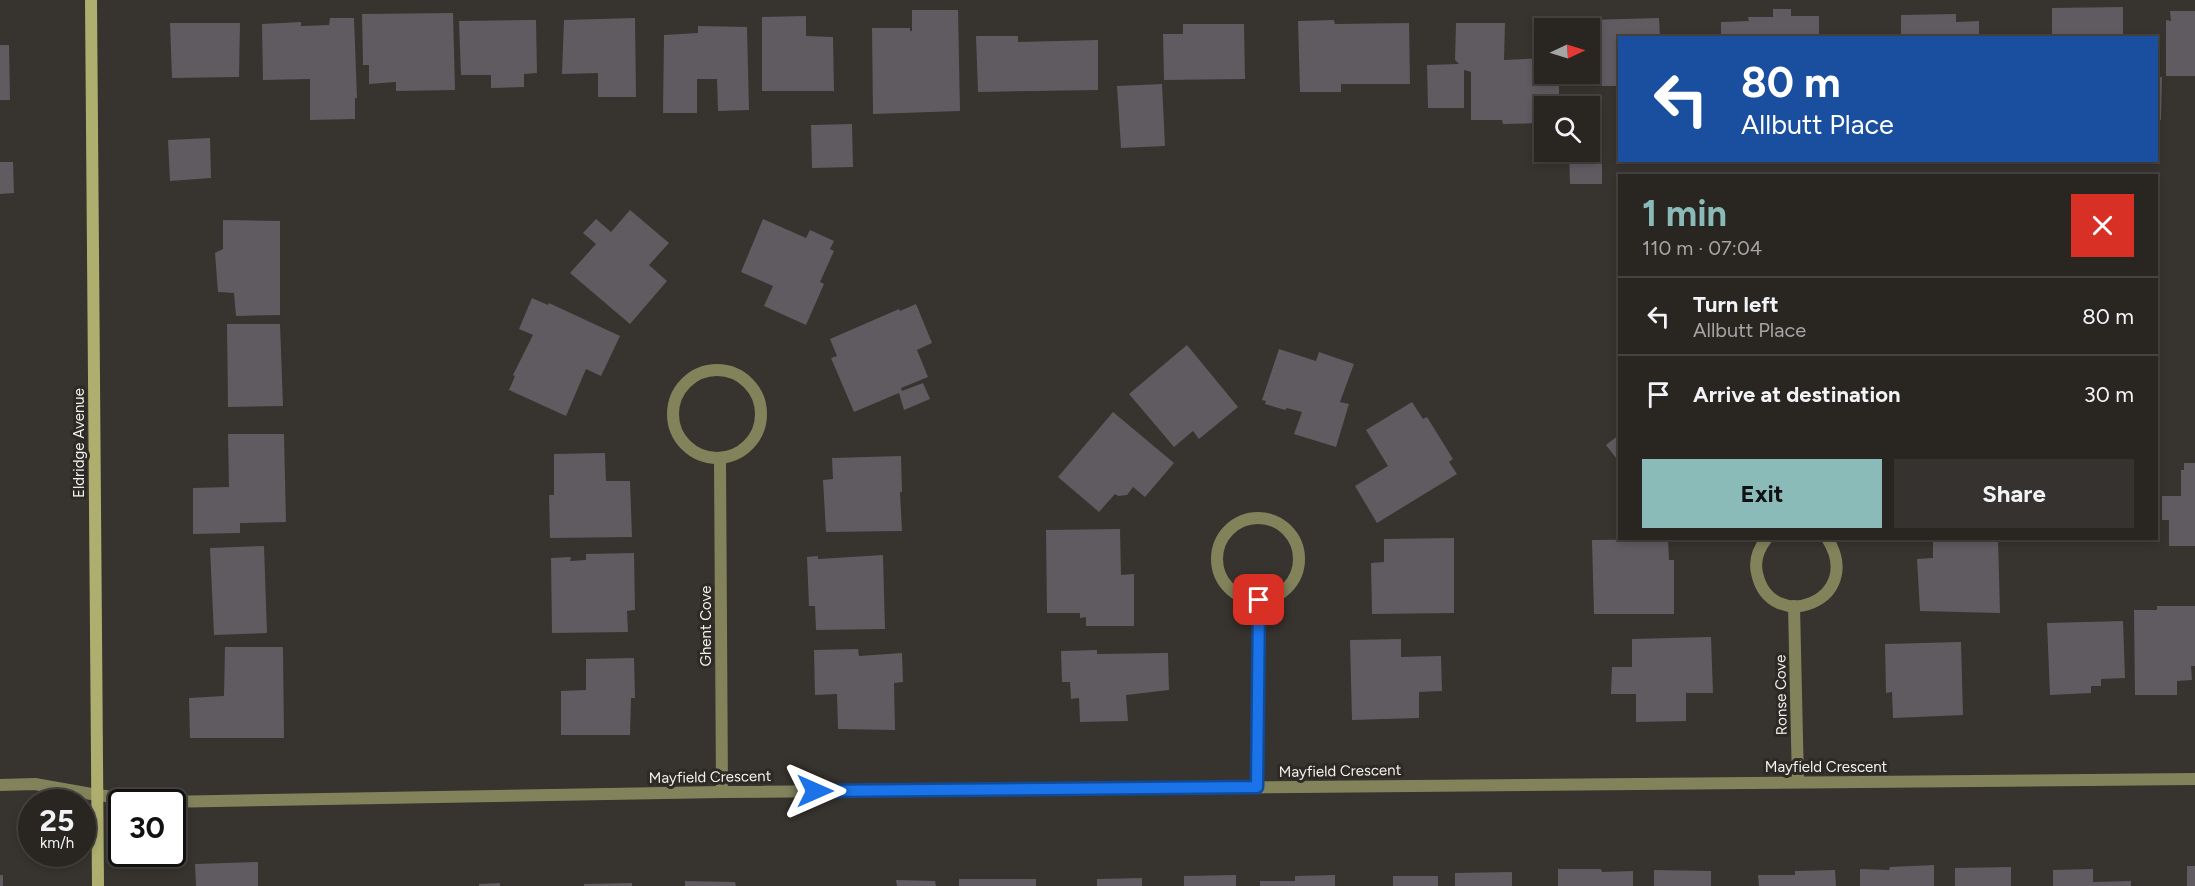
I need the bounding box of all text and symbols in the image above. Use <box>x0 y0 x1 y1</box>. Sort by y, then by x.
north arrow <box>1534 18 1600 84</box>
map controls <box>1534 18 1600 162</box>
text: 80 m <box>1741 57 1841 108</box>
icon: left <box>1642 60 1720 138</box>
button: search <box>1534 96 1600 162</box>
text: Allbutt Place <box>1741 108 1894 141</box>
text: 1 min <box>1642 192 1727 235</box>
button: close <box>2071 194 2134 257</box>
text: 110 m · 07:04 <box>1642 236 1762 260</box>
text: Turn left <box>1693 291 1779 318</box>
icon: left <box>1642 300 1675 333</box>
text: 80 m <box>2082 303 2134 330</box>
text: Allbutt Place <box>1693 318 1806 342</box>
icon: arrive <box>1642 378 1675 411</box>
text: Arrive at destination <box>1693 381 1901 408</box>
text: 30 m <box>2084 381 2134 408</box>
street label: Eldridge Avenue <box>70 388 88 498</box>
button: Exit <box>1642 459 1882 528</box>
button: Share <box>1894 459 2134 528</box>
pin <box>1233 574 1284 625</box>
icon: arrive <box>1242 583 1275 616</box>
street label: Ghent Cove <box>697 586 715 666</box>
street label: Ronse Cove <box>1771 655 1791 735</box>
street label: Mayfield Crescent <box>1765 758 1888 776</box>
position arrow <box>783 759 847 823</box>
street label: Mayfield Crescent <box>1279 761 1402 781</box>
street label: Mayfield Crescent <box>649 767 772 787</box>
speed limit sign: 30 <box>108 789 186 867</box>
text: 25 <box>40 802 74 839</box>
text: km/h <box>40 834 74 852</box>

